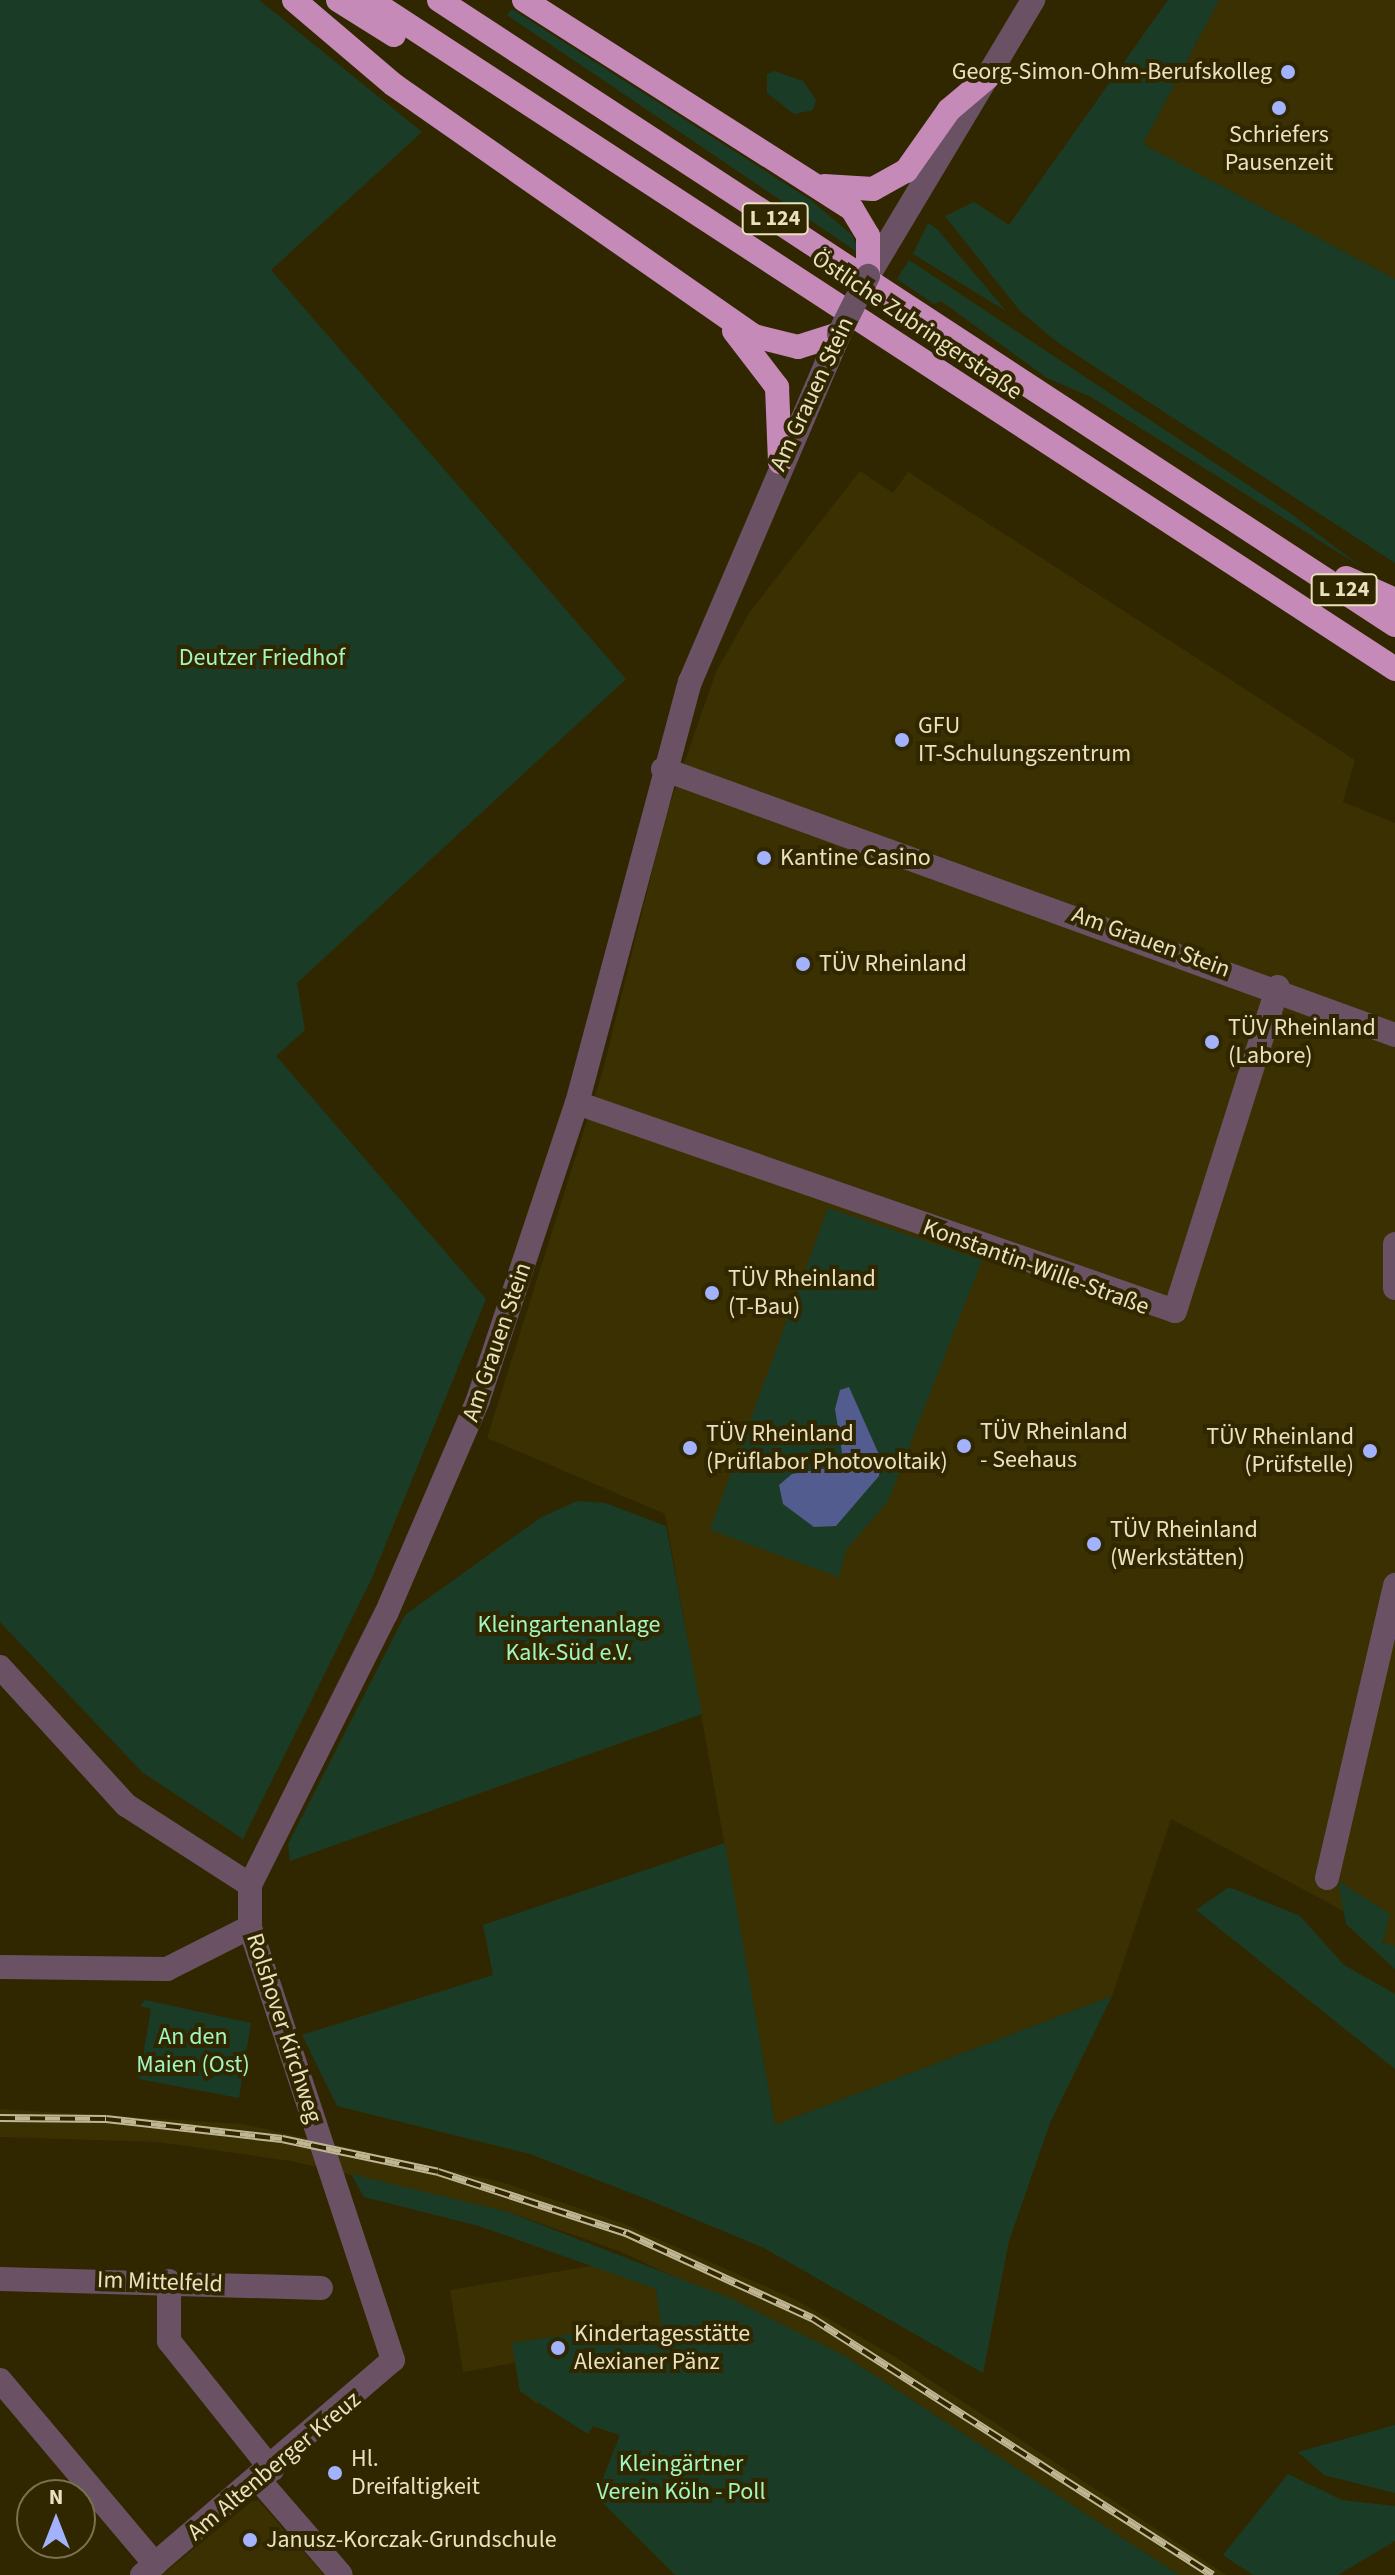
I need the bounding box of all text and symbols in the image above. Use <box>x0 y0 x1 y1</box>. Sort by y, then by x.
place label: Georg-Simon-Ohm-Berufskolleg <box>952 58 1272 86</box>
marker: Georg-Simon-Ohm-Berufskolleg <box>1279 63 1297 81</box>
marker: Schriefers Pausenzeit <box>1270 99 1288 117</box>
place label: Schriefers Pausenzeit <box>1225 121 1333 177</box>
road number: L 124 <box>741 201 809 237</box>
street label: Östliche Zubringerstraße <box>806 244 1028 406</box>
street label: Am Grauen Stein <box>764 313 860 475</box>
road number: L 124 <box>1310 572 1378 608</box>
park label: Deutzer Friedhof <box>179 644 345 672</box>
place label: GFU IT-Schulungszentrum <box>918 712 1131 768</box>
marker: GFU IT-Schulungszentrum <box>893 731 911 749</box>
place label: Kantine Casino <box>780 844 931 872</box>
marker: Kantine Casino <box>755 849 773 867</box>
street label: Am Grauen Stein <box>1068 900 1234 984</box>
place label: TÜV Rheinland <box>819 950 967 978</box>
marker: TÜV Rheinland <box>794 955 812 973</box>
place label: TÜV Rheinland (Labore) <box>1228 1014 1376 1070</box>
marker: TÜV Rheinland (Labore) <box>1203 1033 1221 1051</box>
street label: Konstantin-Wille-Straße <box>919 1213 1153 1321</box>
street label: Am Grauen Stein <box>456 1259 538 1425</box>
place label: TÜV Rheinland (T-Bau) <box>728 1265 876 1321</box>
marker: TÜV Rheinland (T-Bau) <box>703 1284 721 1302</box>
place label: TÜV Rheinland - Seehaus <box>980 1418 1128 1474</box>
place label: TÜV Rheinland (Prüflabor Photovoltaik) <box>706 1420 948 1476</box>
place label: TÜV Rheinland (Prüfstelle) <box>1206 1423 1354 1479</box>
marker: TÜV Rheinland - Seehaus <box>955 1437 973 1455</box>
marker: TÜV Rheinland (Prüflabor Photovoltaik) <box>681 1439 699 1457</box>
marker: TÜV Rheinland (Prüfstelle) <box>1361 1442 1379 1460</box>
place label: TÜV Rheinland (Werkstätten) <box>1110 1516 1258 1572</box>
marker: TÜV Rheinland (Werkstätten) <box>1085 1535 1103 1553</box>
park label: Kleingartenanlage Kalk-Süd e.V. <box>477 1611 661 1667</box>
street label: Rolshover Kirchweg <box>240 1930 328 2126</box>
park label: An den Maien (Ost) <box>136 2023 250 2079</box>
street label: Im Mittelfeld <box>97 2265 223 2299</box>
place label: Kindertagesstätte Alexianer Pänz <box>574 2320 750 2376</box>
marker: Kindertagesstätte Alexianer Pänz <box>549 2339 567 2357</box>
street label: Am Altenberger Kreuz <box>182 2385 366 2547</box>
place label: Hl. Dreifaltigkeit <box>351 2445 480 2501</box>
park label: Kleingärtner Verein Köln - Poll <box>596 2450 766 2506</box>
marker: Hl. Dreifaltigkeit <box>326 2464 344 2482</box>
north arrow <box>16 2479 96 2559</box>
text: N <box>49 2481 63 2513</box>
place label: Janusz-Korczak-Grundschule <box>266 2526 557 2554</box>
marker: Janusz-Korczak-Grundschule <box>241 2531 259 2549</box>

